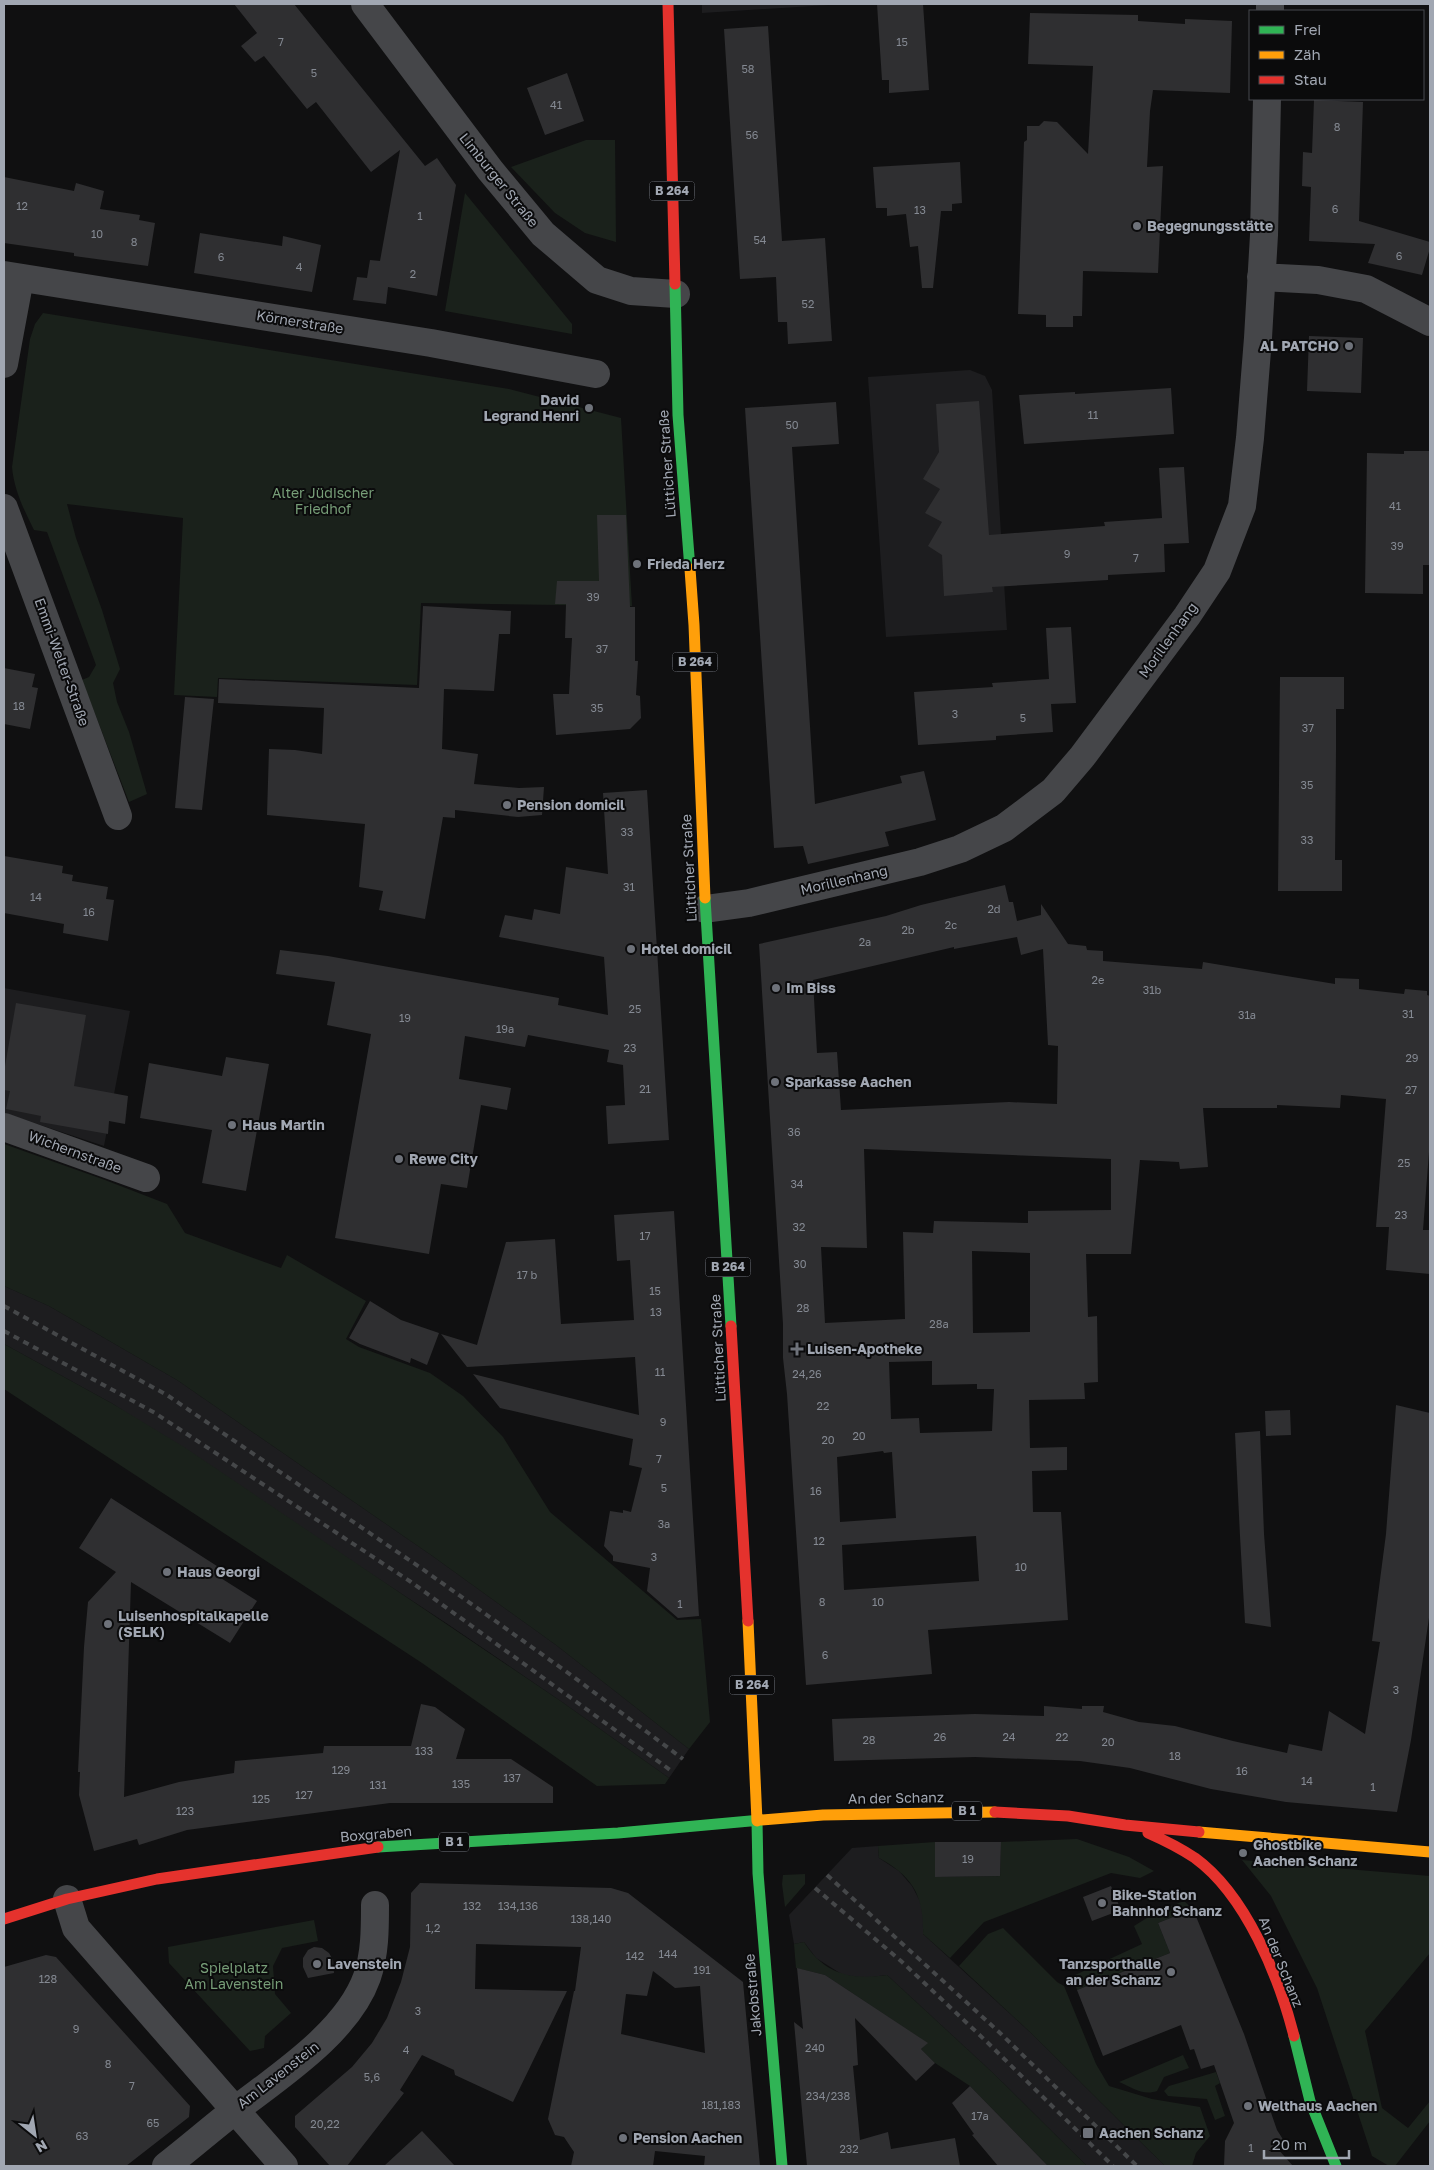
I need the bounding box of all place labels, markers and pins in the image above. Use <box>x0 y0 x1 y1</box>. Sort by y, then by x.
place label: Begegnungsstätte <box>1147 217 1273 234</box>
marker: Begegnungsstätte <box>1131 220 1143 232</box>
place label: AL PATCHO <box>1260 337 1339 354</box>
marker: AL PATCHO <box>1343 340 1355 352</box>
place label: David Legrand Henri <box>484 391 579 424</box>
marker: David Legrand Henri <box>583 402 595 414</box>
place label: Frieda Herz <box>647 555 725 572</box>
marker: Frieda Herz <box>631 558 643 570</box>
place label: Pension domicil <box>517 796 625 813</box>
marker: Pension domicil <box>501 799 513 811</box>
place label: Hotel domicil <box>641 940 732 957</box>
marker: Hotel domicil <box>625 943 637 955</box>
place label: Im Biss <box>786 979 836 996</box>
marker: Im Biss <box>770 982 782 994</box>
place label: Sparkasse Aachen <box>785 1073 911 1090</box>
marker: Sparkasse Aachen <box>769 1076 781 1088</box>
place label: Haus Martin <box>242 1116 325 1133</box>
marker: Haus Martin <box>226 1119 238 1131</box>
place label: Rewe City <box>409 1150 479 1167</box>
marker: Rewe City <box>393 1153 405 1165</box>
place label: Luisen-Apotheke <box>807 1340 922 1357</box>
marker: Luisen-Apotheke <box>791 1343 803 1355</box>
place label: Haus Georgi <box>177 1563 260 1580</box>
marker: Haus Georgi <box>161 1566 173 1578</box>
place label: Luisenhospitalkapelle (SELK) <box>118 1607 269 1640</box>
marker: Luisenhospitalkapelle (SELK) <box>102 1618 114 1630</box>
place label: Ghostbike Aachen Schanz <box>1253 1836 1357 1869</box>
marker: Ghostbike Aachen Schanz <box>1237 1847 1249 1859</box>
place label: Bike-Station Bahnhof Schanz <box>1112 1886 1222 1919</box>
marker: Bike-Station Bahnhof Schanz <box>1096 1897 1108 1909</box>
place label: Lavenstein <box>327 1955 402 1972</box>
place label: Tanzsporthalle an der Schanz <box>1059 1955 1161 1988</box>
marker: Lavenstein <box>311 1958 323 1970</box>
marker: Tanzsporthalle an der Schanz <box>1165 1966 1177 1978</box>
place label: Welthaus Aachen <box>1258 2097 1377 2114</box>
marker: Welthaus Aachen <box>1242 2100 1254 2112</box>
place label: Aachen Schanz <box>1099 2124 1203 2141</box>
marker: Aachen Schanz <box>1081 2126 1095 2140</box>
place label: Pension Aachen <box>633 2129 742 2146</box>
marker: Pension Aachen <box>617 2132 629 2144</box>

